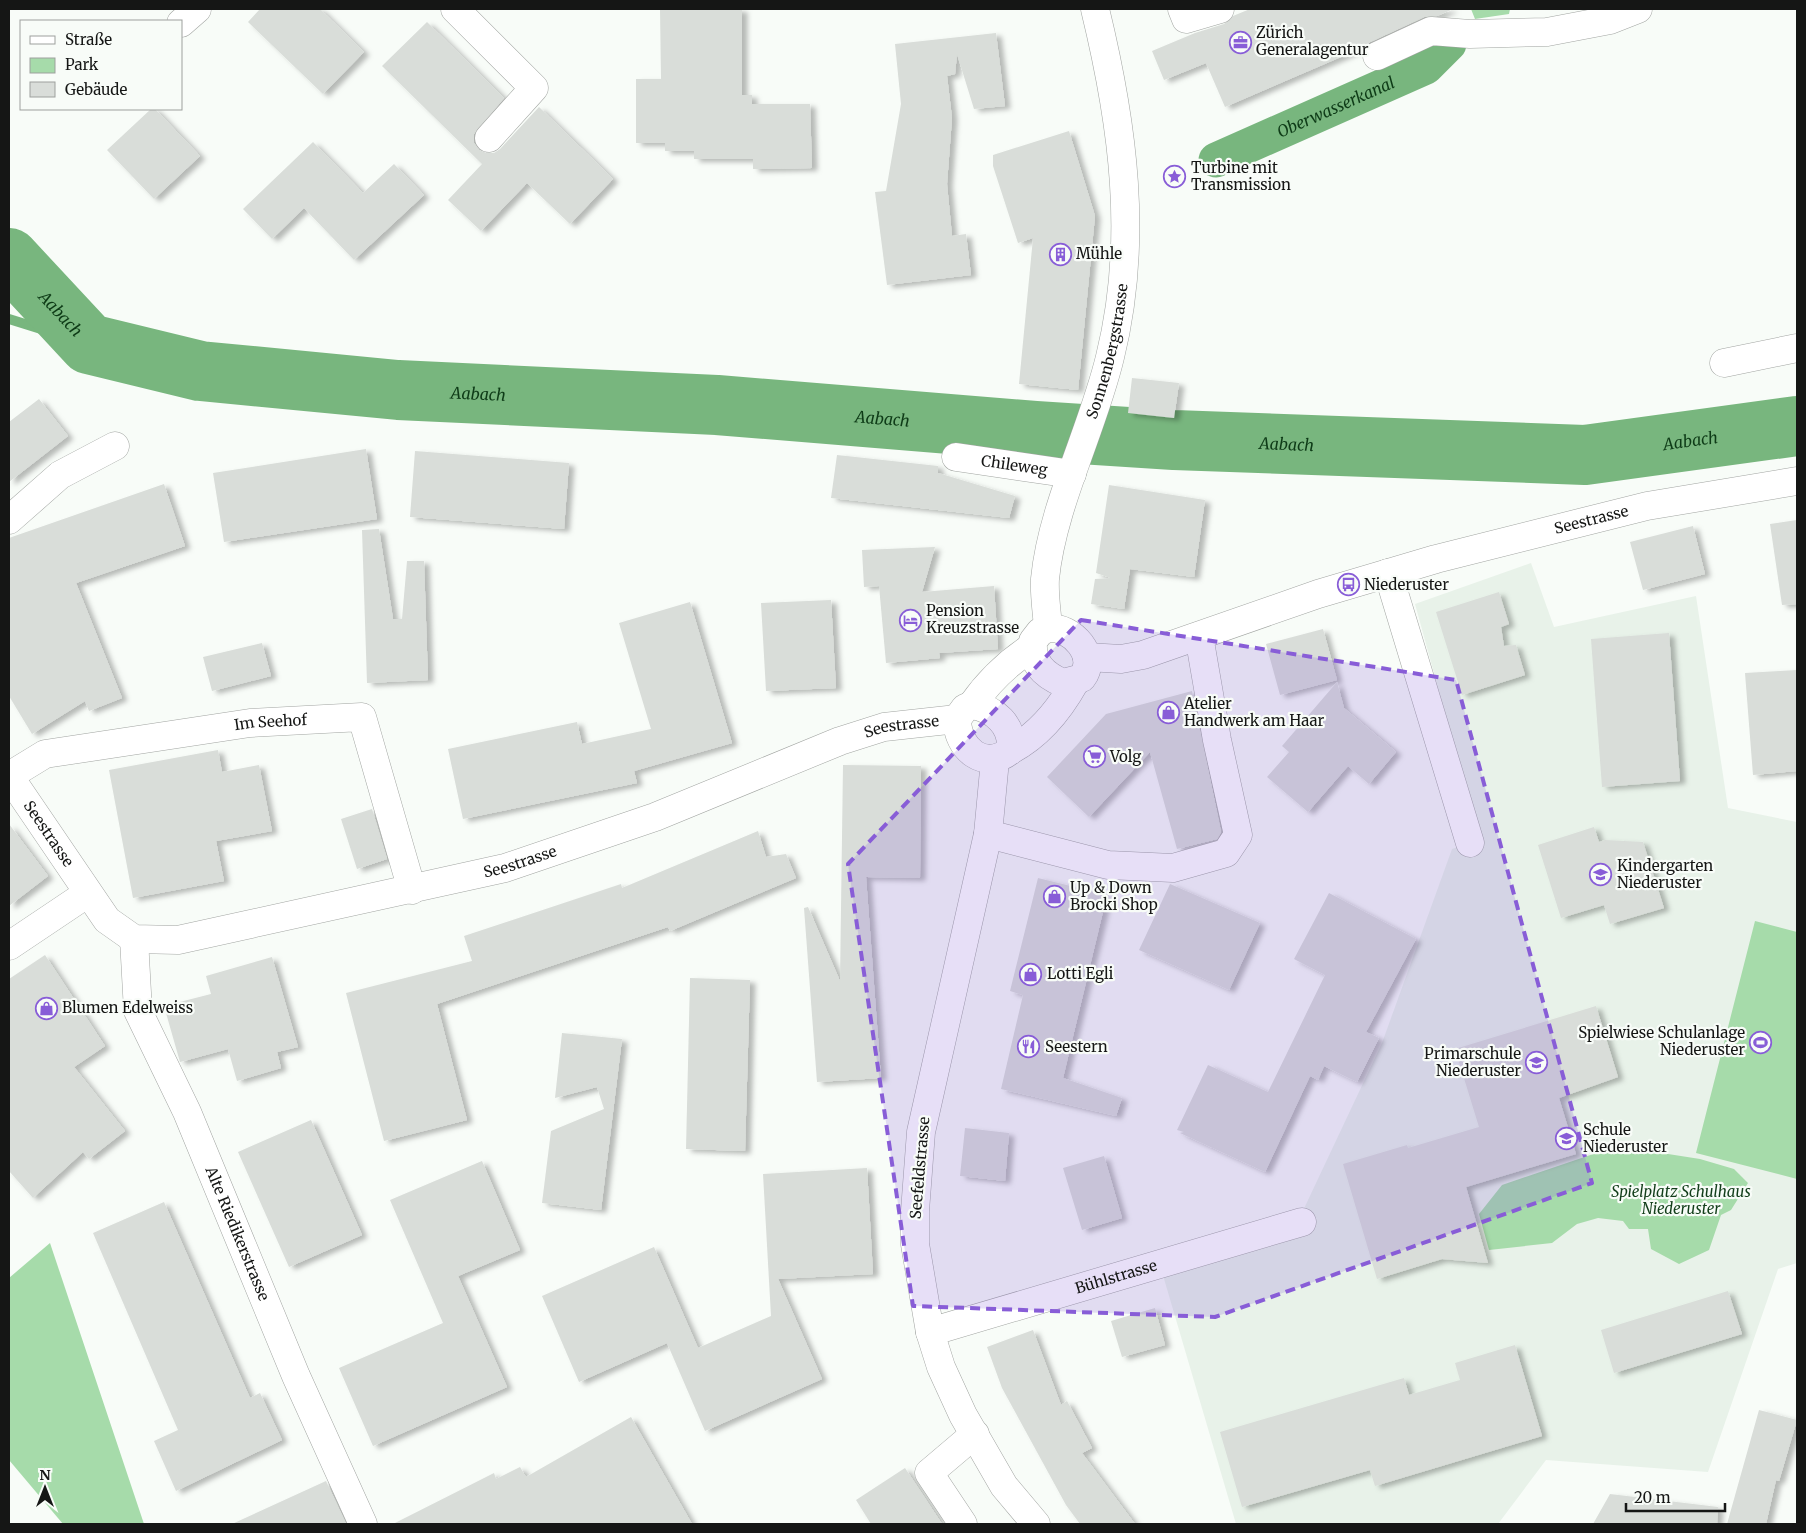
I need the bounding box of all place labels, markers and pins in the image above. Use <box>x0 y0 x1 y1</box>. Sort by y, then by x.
place label: Zürich Generalagentur <box>1256 23 1369 59</box>
office icon: Zürich Generalagentur <box>1228 30 1252 54</box>
place label: Turbine mit Transmission <box>1191 158 1291 194</box>
place icon: Turbine mit Transmission <box>1163 165 1187 189</box>
building icon: Mühle <box>1048 242 1072 266</box>
place label: Mühle <box>1076 244 1122 263</box>
bus stop icon: Niederuster <box>1336 573 1360 597</box>
place label: Niederuster <box>1364 575 1449 594</box>
place label: Pension Kreuzstrasse <box>926 601 1019 637</box>
hotel icon: Pension Kreuzstrasse <box>898 608 922 632</box>
place label: Atelier Handwerk am Haar <box>1183 694 1324 730</box>
shop icon: Atelier Handwerk am Haar <box>1156 701 1180 725</box>
supermarket icon: Volg <box>1082 745 1106 769</box>
place label: Volg <box>1109 747 1141 766</box>
place label: Kindergarten Niederuster <box>1617 856 1713 892</box>
school or university icon: Kindergarten Niederuster <box>1589 863 1613 887</box>
place label: Up & Down Brocki Shop <box>1070 878 1158 914</box>
shop icon: Up & Down Brocki Shop <box>1042 885 1066 909</box>
shop icon: Lotti Egli <box>1019 962 1043 986</box>
place label: Lotti Egli <box>1047 964 1114 983</box>
shop icon: Blumen Edelweiss <box>34 996 58 1020</box>
place label: Blumen Edelweiss <box>62 998 193 1017</box>
place label: Spielwiese Schulanlage Niederuster <box>1578 1023 1745 1059</box>
sports icon: Spielwiese Schulanlage Niederuster <box>1749 1030 1773 1054</box>
restaurant icon: Seestern <box>1017 1035 1041 1059</box>
place label: Seestern <box>1045 1037 1108 1056</box>
place label: Primarschule Niederuster <box>1424 1044 1521 1080</box>
school or university icon: Primarschule Niederuster <box>1525 1051 1549 1075</box>
place label: Schule Niederuster <box>1583 1120 1668 1156</box>
school or university icon: Schule Niederuster <box>1555 1127 1579 1151</box>

